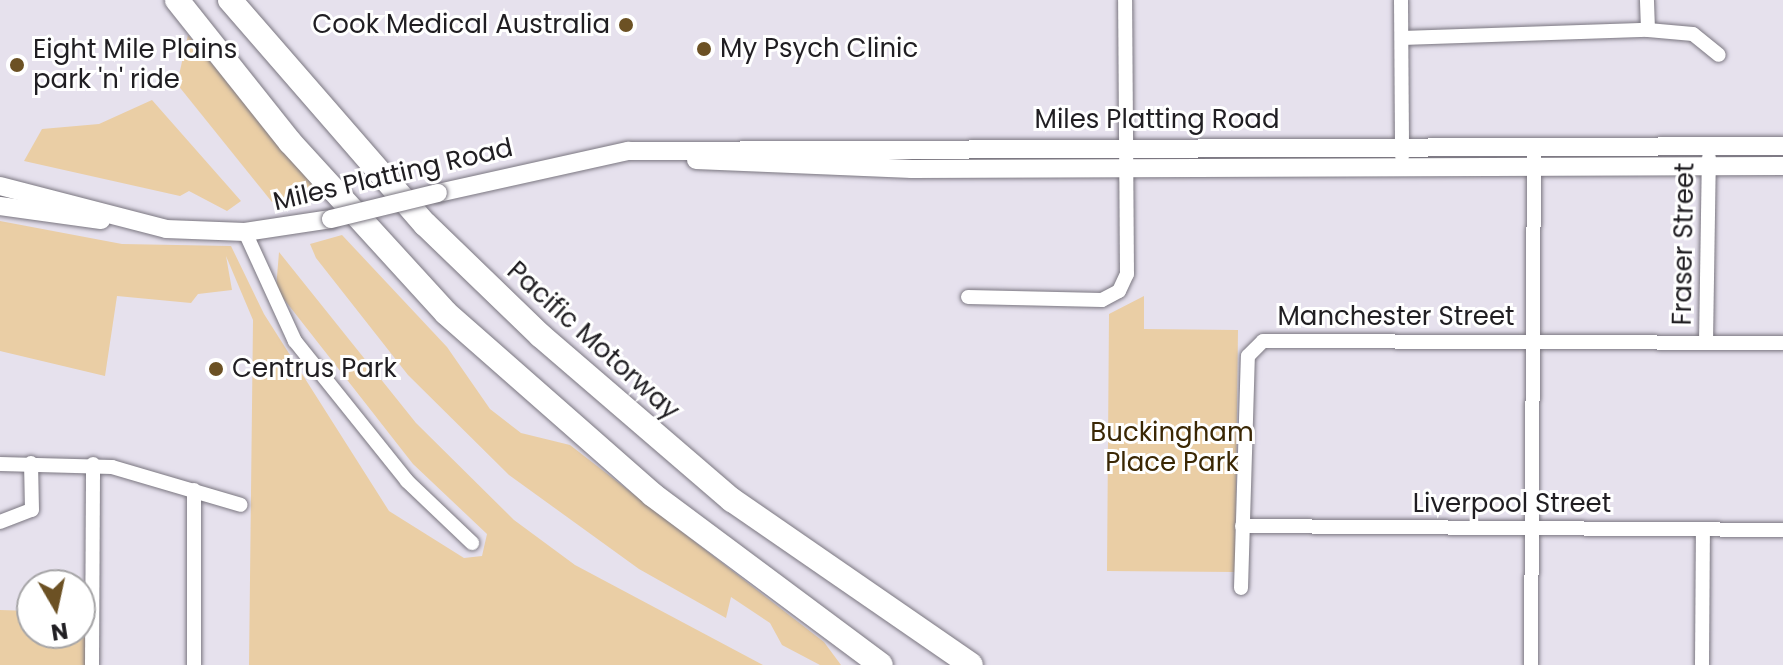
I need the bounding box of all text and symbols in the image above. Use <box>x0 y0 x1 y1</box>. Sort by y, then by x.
place label: Cook Medical Australia <box>312 9 610 41</box>
marker: Cook Medical Australia <box>617 16 635 34</box>
place label: My Psych Clinic <box>720 33 918 65</box>
place label: Eight Mile Plains park 'n' ride <box>33 34 237 96</box>
marker: My Psych Clinic <box>695 40 713 58</box>
marker: Eight Mile Plains park 'n' ride <box>8 56 26 74</box>
street label: Miles Platting Road <box>1035 104 1279 136</box>
street label: Miles Platting Road <box>270 132 516 218</box>
street label: Fraser Street <box>1667 162 1701 326</box>
street label: Pacific Motorway <box>501 256 685 426</box>
street label: Manchester Street <box>1277 301 1515 333</box>
place label: Centrus Park <box>232 353 397 385</box>
marker: Centrus Park <box>207 360 225 378</box>
park label: Buckingham Place Park <box>1090 417 1254 478</box>
street label: Liverpool Street <box>1413 488 1611 520</box>
north arrow <box>16 569 96 649</box>
text: N <box>49 615 70 648</box>

